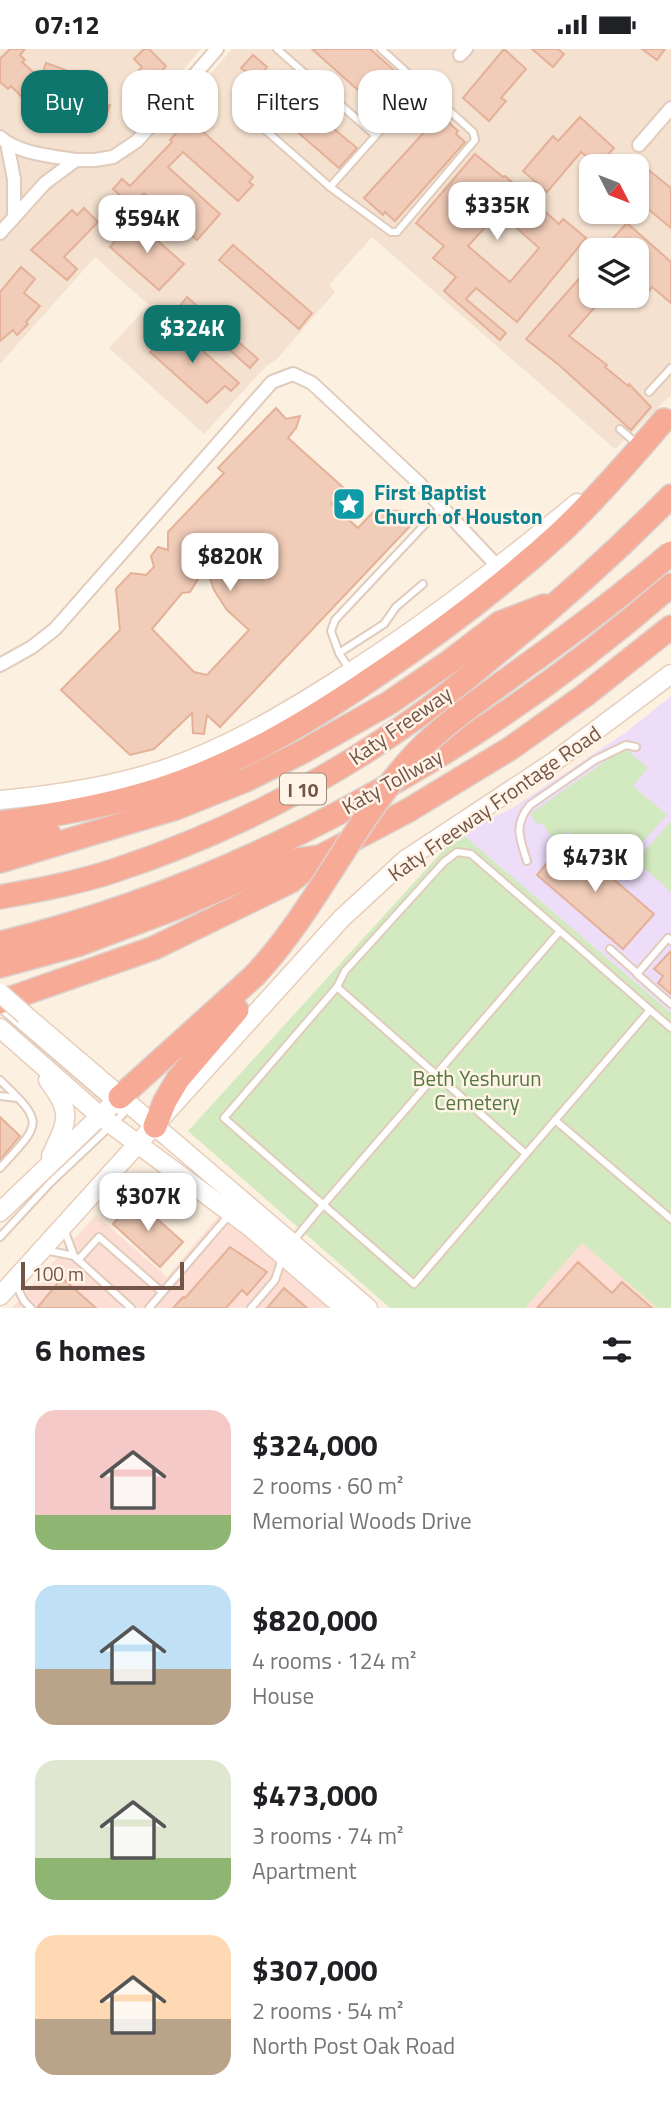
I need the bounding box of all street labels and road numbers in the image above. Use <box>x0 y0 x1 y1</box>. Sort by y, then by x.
street label: Katy Freeway <box>342 678 458 772</box>
street label: Katy Freeway Frontage Road <box>381 717 607 889</box>
street label: Katy Tollway <box>336 740 448 822</box>
road number: I 10 <box>280 773 326 804</box>

